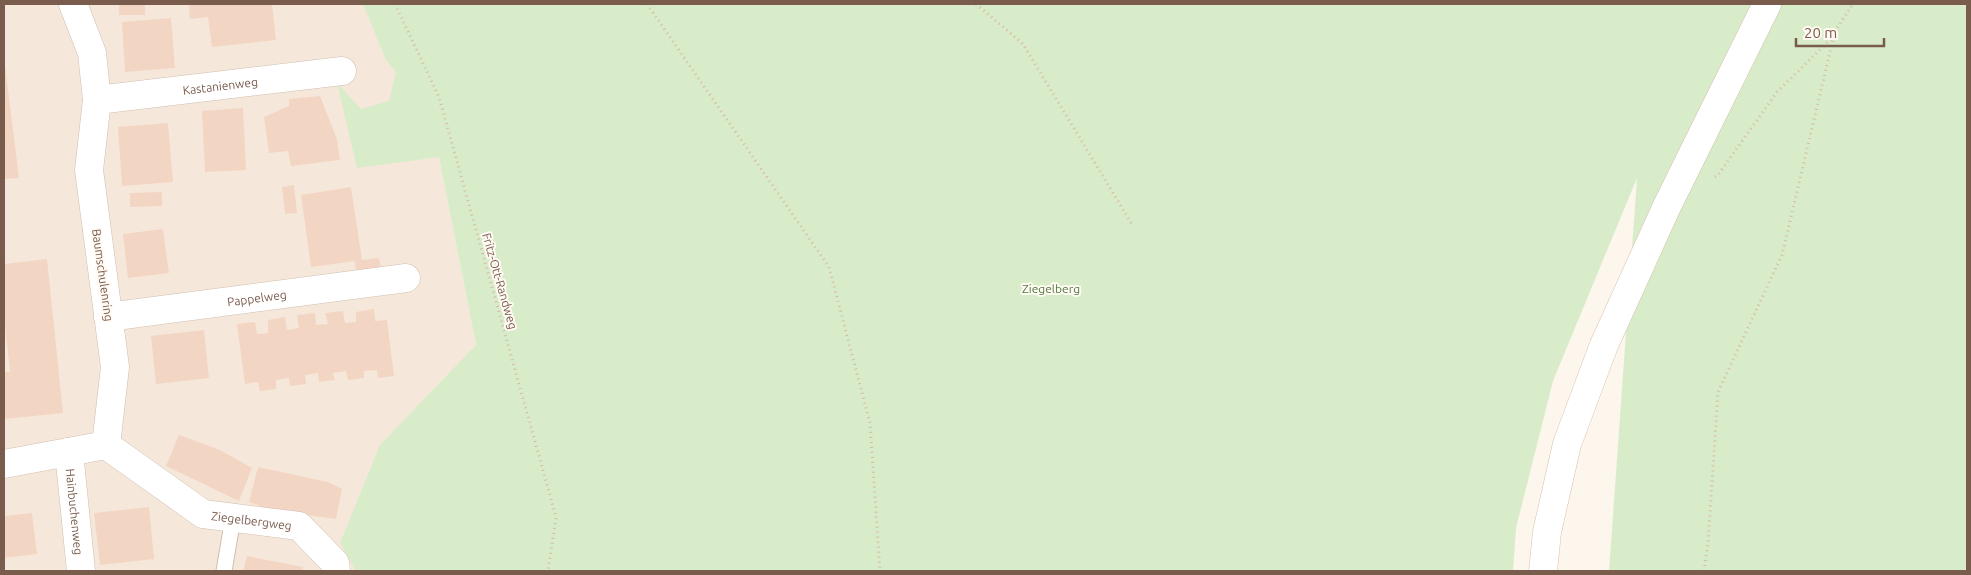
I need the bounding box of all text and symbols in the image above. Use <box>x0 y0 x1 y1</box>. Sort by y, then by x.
scale bar <box>1796 15 1884 47</box>
text: 20 m <box>1804 24 1837 41</box>
street label: Kastanienweg <box>182 75 258 96</box>
street label: Baumschulenring <box>90 228 116 322</box>
street label: Fritz-Ott-Randweg <box>480 231 520 331</box>
park label: Ziegelberg <box>1022 282 1080 295</box>
street label: Pappelweg <box>226 287 287 308</box>
street label: Hainbuchenweg <box>64 468 86 556</box>
street label: Ziegelbergweg <box>211 509 293 532</box>

